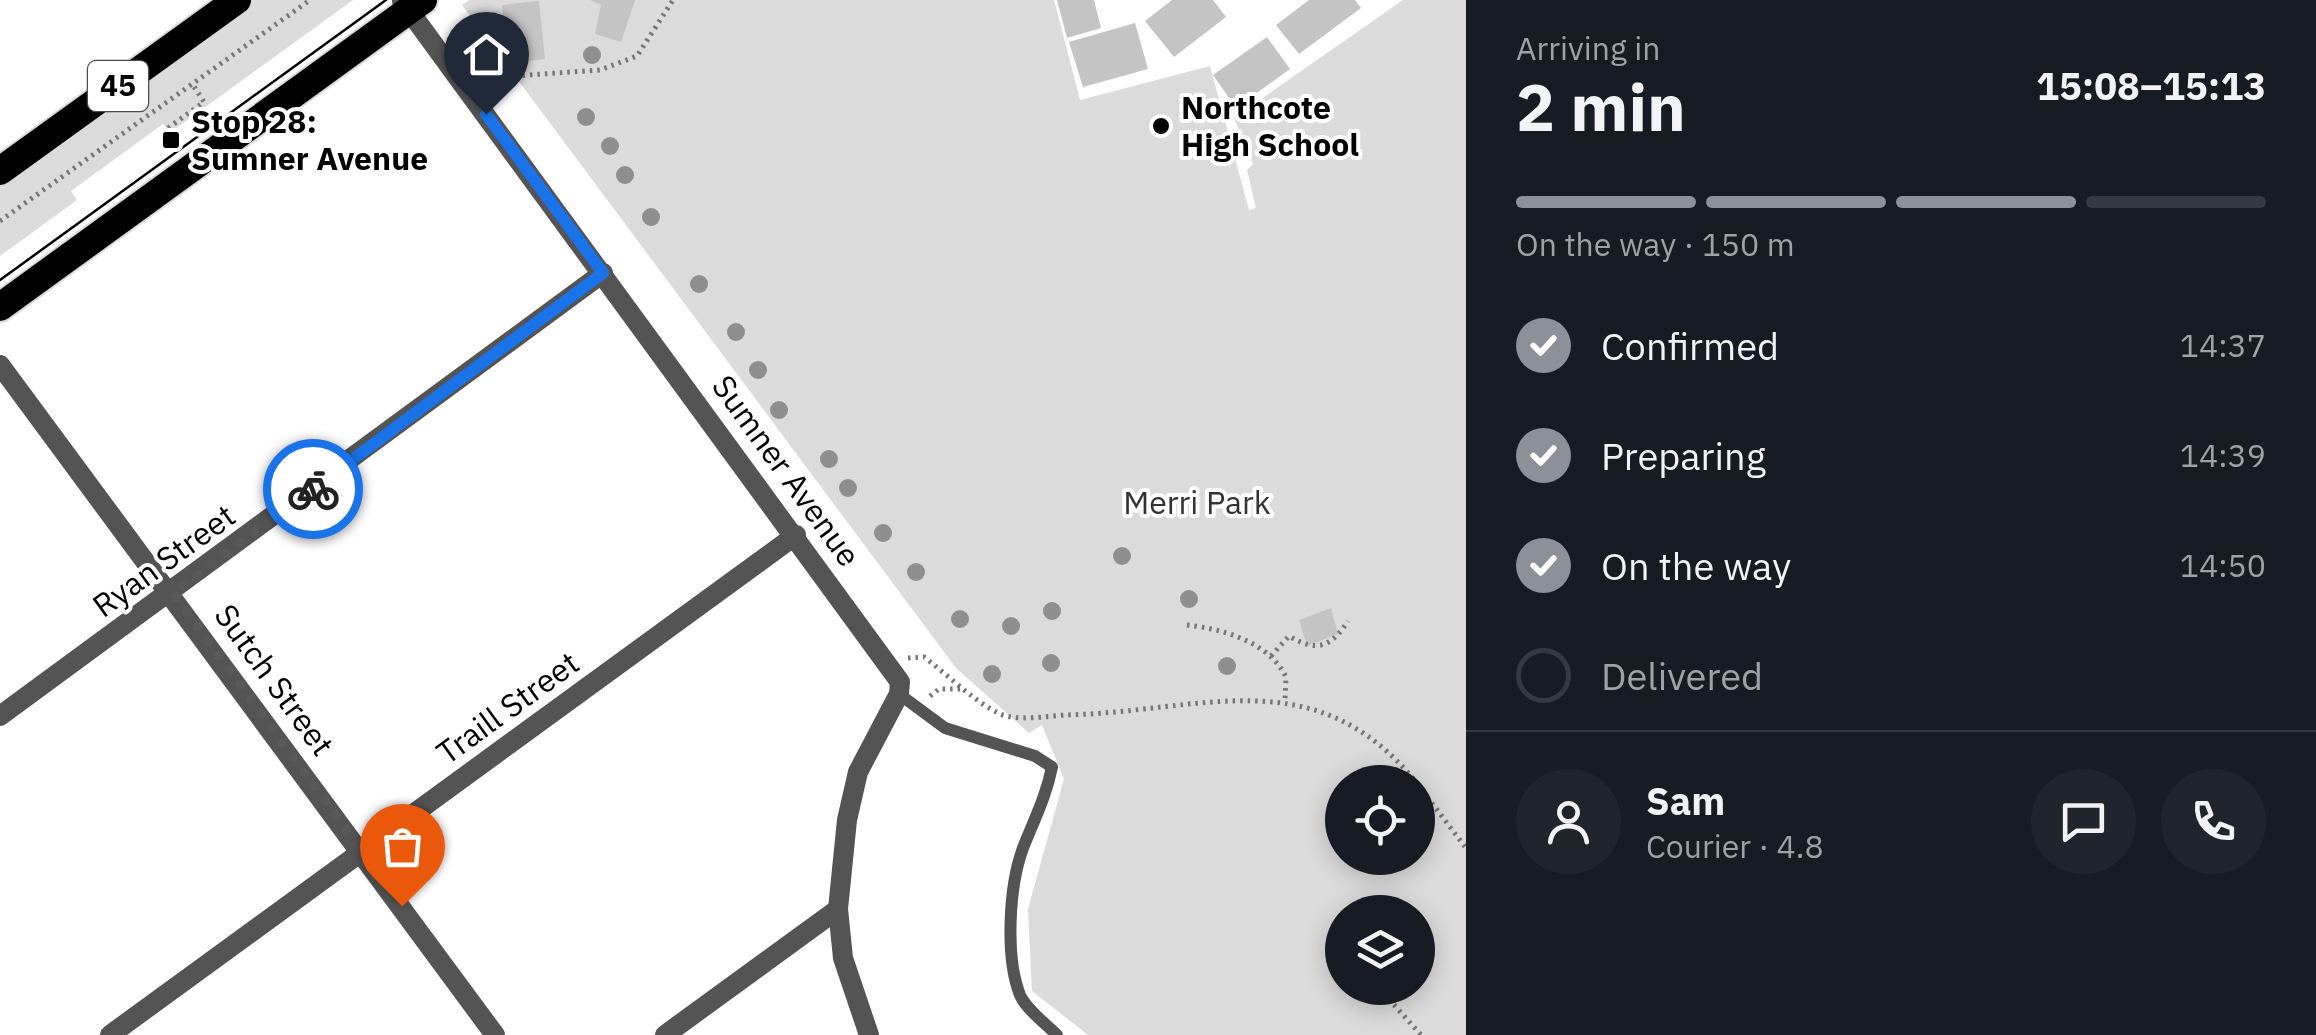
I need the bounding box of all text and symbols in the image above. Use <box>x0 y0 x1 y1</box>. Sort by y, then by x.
pin <box>444 12 529 115</box>
icon: home <box>459 27 514 82</box>
text: Arriving in <box>1516 27 1661 69</box>
road number: 45 <box>88 61 148 111</box>
text: 15:08–15:13 <box>2036 61 2266 110</box>
text: 2 min <box>1516 64 1686 149</box>
place label: Northcote High School <box>1181 86 1359 165</box>
place label: Stop 28: Sumner Avenue <box>191 100 428 179</box>
marker: Northcote High School <box>1150 115 1172 137</box>
marker: Stop 28: Sumner Avenue <box>160 129 182 151</box>
text: On the way · 150 m <box>1516 223 1795 265</box>
icon: check <box>1516 318 1571 373</box>
text: Confirmed <box>1601 321 1779 370</box>
text: 14:37 <box>2180 324 2266 366</box>
street label: Sumner Avenue <box>703 366 870 574</box>
icon: check <box>1516 428 1571 483</box>
text: Preparing <box>1601 431 1766 480</box>
text: 14:39 <box>2180 434 2266 476</box>
courier <box>263 439 363 539</box>
icon: bike <box>286 462 341 517</box>
park label: Merri Park <box>1123 481 1271 523</box>
street label: Ryan Street <box>84 494 243 626</box>
icon: check <box>1516 538 1571 593</box>
text: On the way <box>1601 541 1791 590</box>
text: 14:50 <box>2180 544 2266 586</box>
street label: Sutch Street <box>206 595 344 764</box>
street label: Traill Street <box>428 641 587 773</box>
text: Delivered <box>1601 651 1763 700</box>
map controls <box>1325 765 1435 1005</box>
button: locate <box>1325 765 1435 875</box>
button: person <box>1516 769 1621 874</box>
button: chat <box>2031 769 2136 874</box>
button: phone <box>2161 769 2266 874</box>
text: Sam <box>1646 776 1725 825</box>
pin <box>360 804 445 907</box>
icon: bag <box>375 819 430 874</box>
text: Courier · 4.8 <box>1646 825 1824 867</box>
button: layers <box>1325 895 1435 1005</box>

